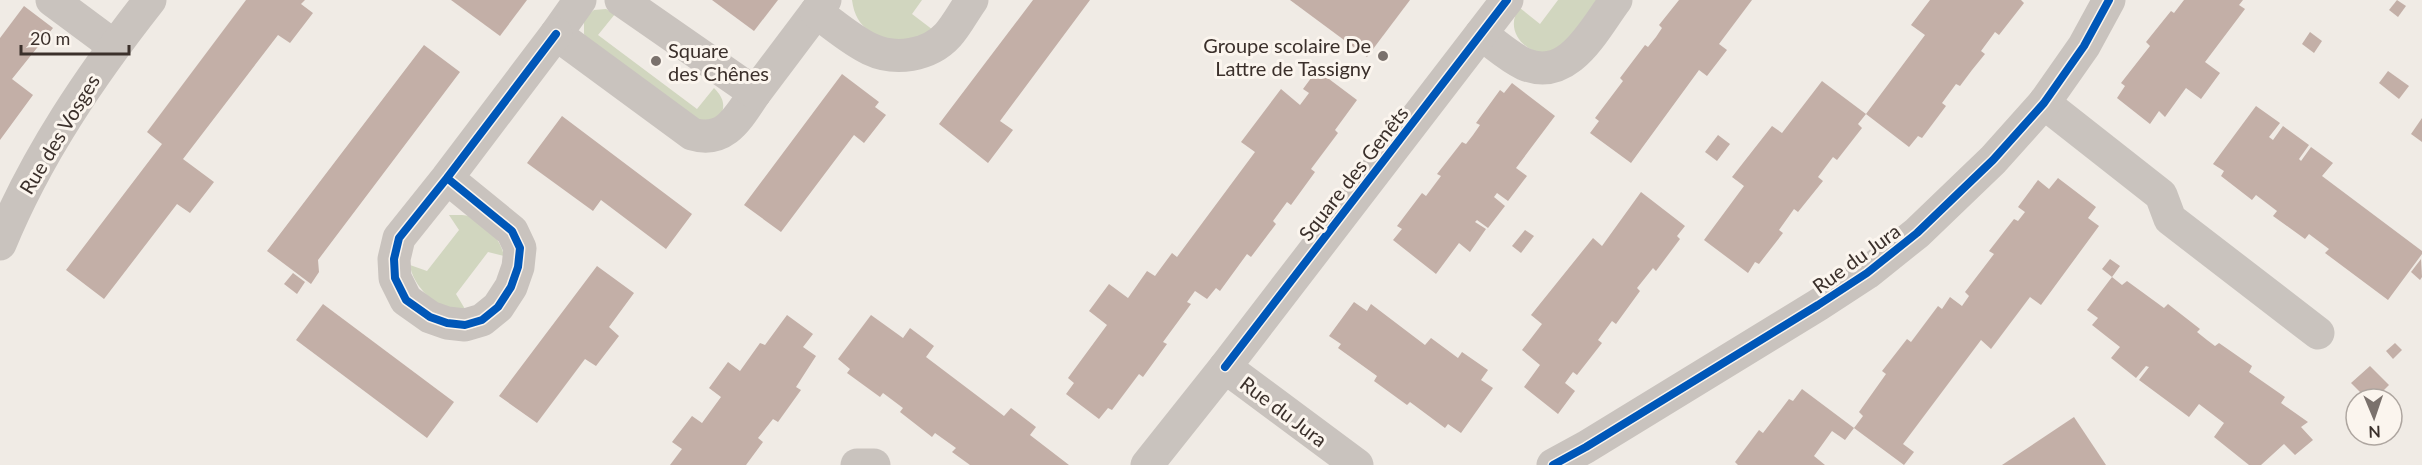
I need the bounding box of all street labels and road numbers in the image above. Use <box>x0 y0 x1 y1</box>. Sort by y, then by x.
street label: Rue des Vosges <box>14 70 104 198</box>
street label: Square des Genêts <box>1293 101 1413 245</box>
street label: Rue du Jura <box>1808 218 1904 298</box>
street label: Rue du Jura <box>1236 371 1332 451</box>

